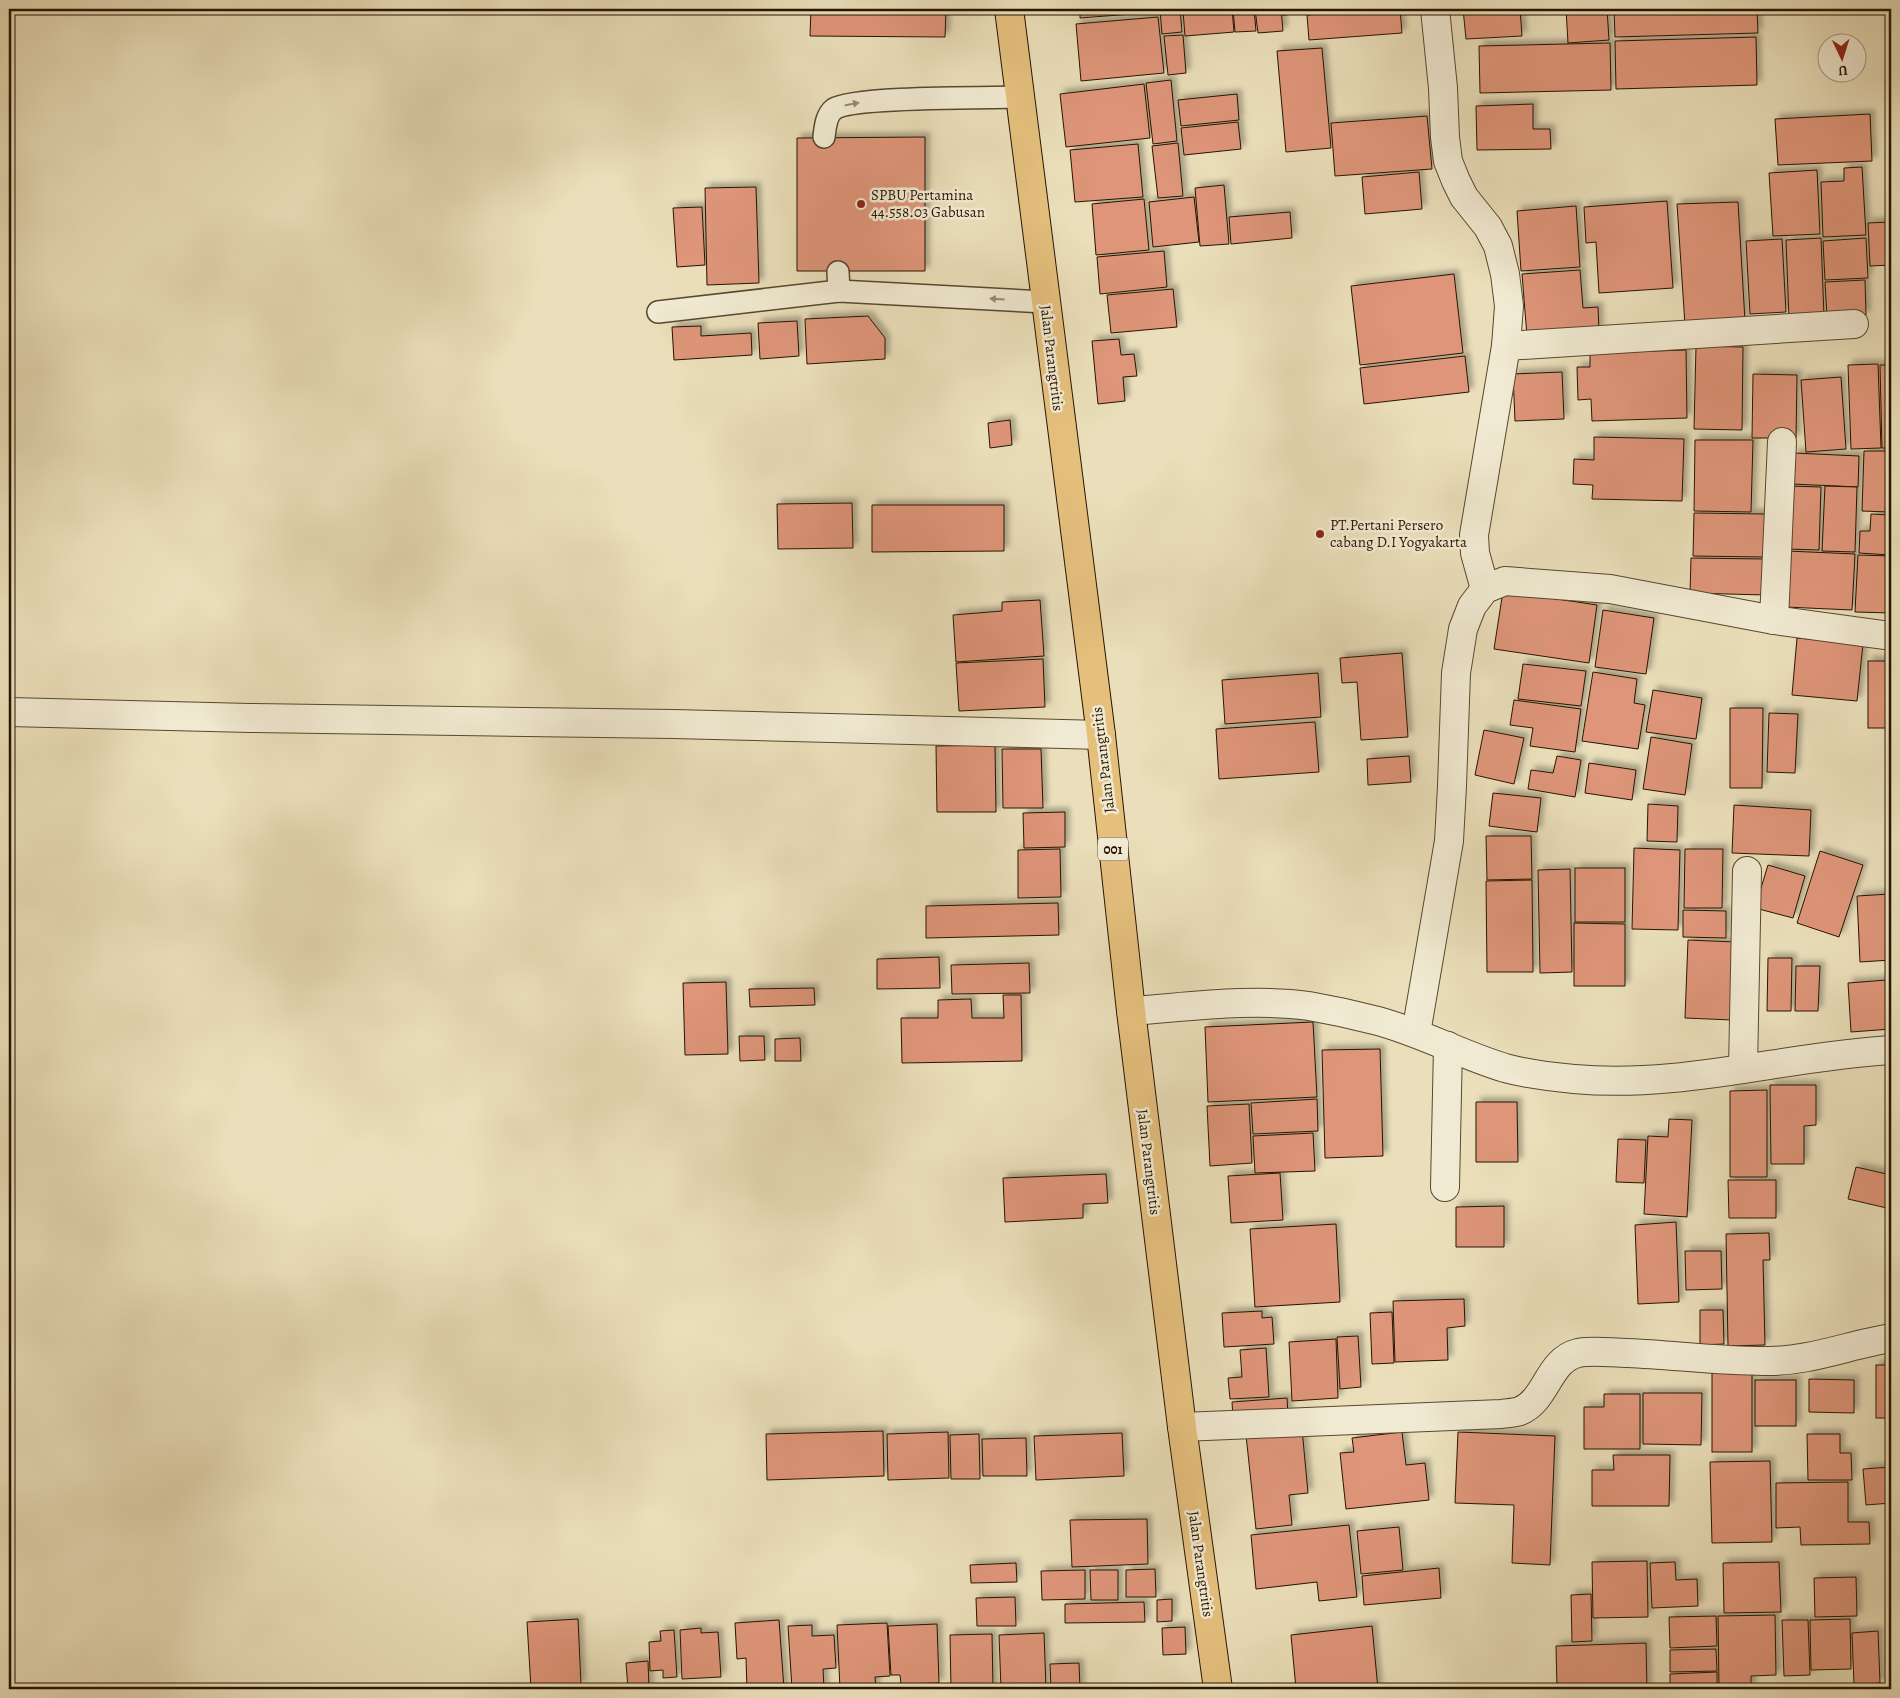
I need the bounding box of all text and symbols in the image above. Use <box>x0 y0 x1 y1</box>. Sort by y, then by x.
north arrow <box>1818 32 1868 82</box>
text: U <box>1838 61 1848 80</box>
one-way arrow <box>844 100 859 108</box>
place label: SPBU Pertamina 44.558.03 Gabusan <box>871 185 985 222</box>
marker: SPBU Pertamina 44.558.03 Gabusan <box>855 198 867 210</box>
one-way arrow <box>988 295 1004 303</box>
street label: Jalan Parangtritis <box>1036 304 1068 412</box>
place label: PT.Pertani Persero cabang D.I Yogyakarta <box>1330 515 1467 552</box>
marker: PT.Pertani Persero cabang D.I Yogyakarta <box>1314 528 1326 540</box>
street label: Jalan Parangtritis <box>1087 706 1119 814</box>
road number: 001 <box>1098 838 1128 861</box>
street label: Jalan Parangtritis <box>1133 1108 1165 1216</box>
street label: Jalan Parangtritis <box>1184 1510 1218 1618</box>

